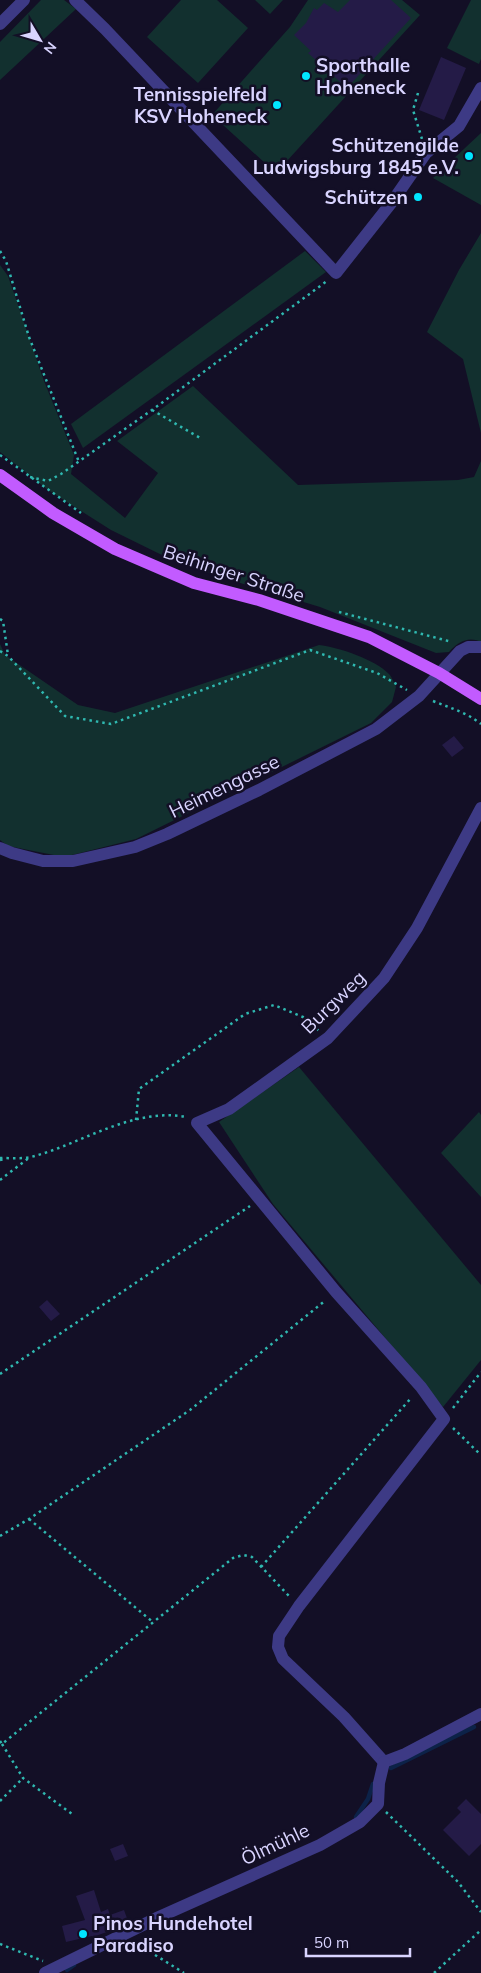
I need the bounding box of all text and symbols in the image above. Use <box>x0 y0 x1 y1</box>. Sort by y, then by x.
north arrow <box>15 15 65 65</box>
text: N <box>40 38 61 58</box>
place label: Sporthalle Hoheneck <box>316 53 410 99</box>
marker: Sporthalle Hoheneck <box>300 70 312 82</box>
place label: Tennisspielfeld KSV Hoheneck <box>133 82 268 128</box>
marker: Tennisspielfeld KSV Hoheneck <box>271 99 283 111</box>
place label: Schützengilde Ludwigsburg 1845 e.V. <box>253 133 459 179</box>
marker: Schützengilde Ludwigsburg 1845 e.V. <box>463 150 475 162</box>
place label: Schützen <box>324 185 408 209</box>
marker: Schützen <box>412 191 424 203</box>
street label: Beihinger Straße <box>160 539 308 607</box>
street label: Heimengasse <box>165 749 283 823</box>
street label: Burgweg <box>296 965 370 1039</box>
street label: Ölmühle <box>237 1818 313 1870</box>
place label: Pinos Hundehotel Paradiso <box>93 1911 253 1957</box>
scale bar <box>306 1926 410 1958</box>
marker: Pinos Hundehotel Paradiso <box>77 1928 89 1940</box>
text: 50 m <box>314 1933 349 1952</box>

